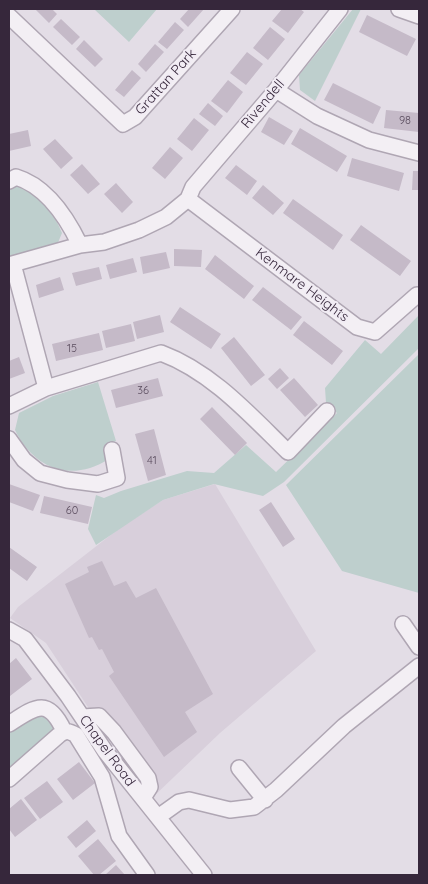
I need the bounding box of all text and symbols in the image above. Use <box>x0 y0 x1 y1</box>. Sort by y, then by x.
street label: Grattan Park <box>132 46 200 118</box>
street label: Rivendell <box>238 76 288 132</box>
house number: 98 <box>399 114 411 128</box>
street label: Kenmare Heights <box>252 244 352 326</box>
house number: 15 <box>67 342 77 356</box>
house number: 36 <box>137 384 149 398</box>
house number: 41 <box>147 454 157 468</box>
house number: 60 <box>66 504 78 518</box>
street label: Chapel Road <box>76 712 138 790</box>

